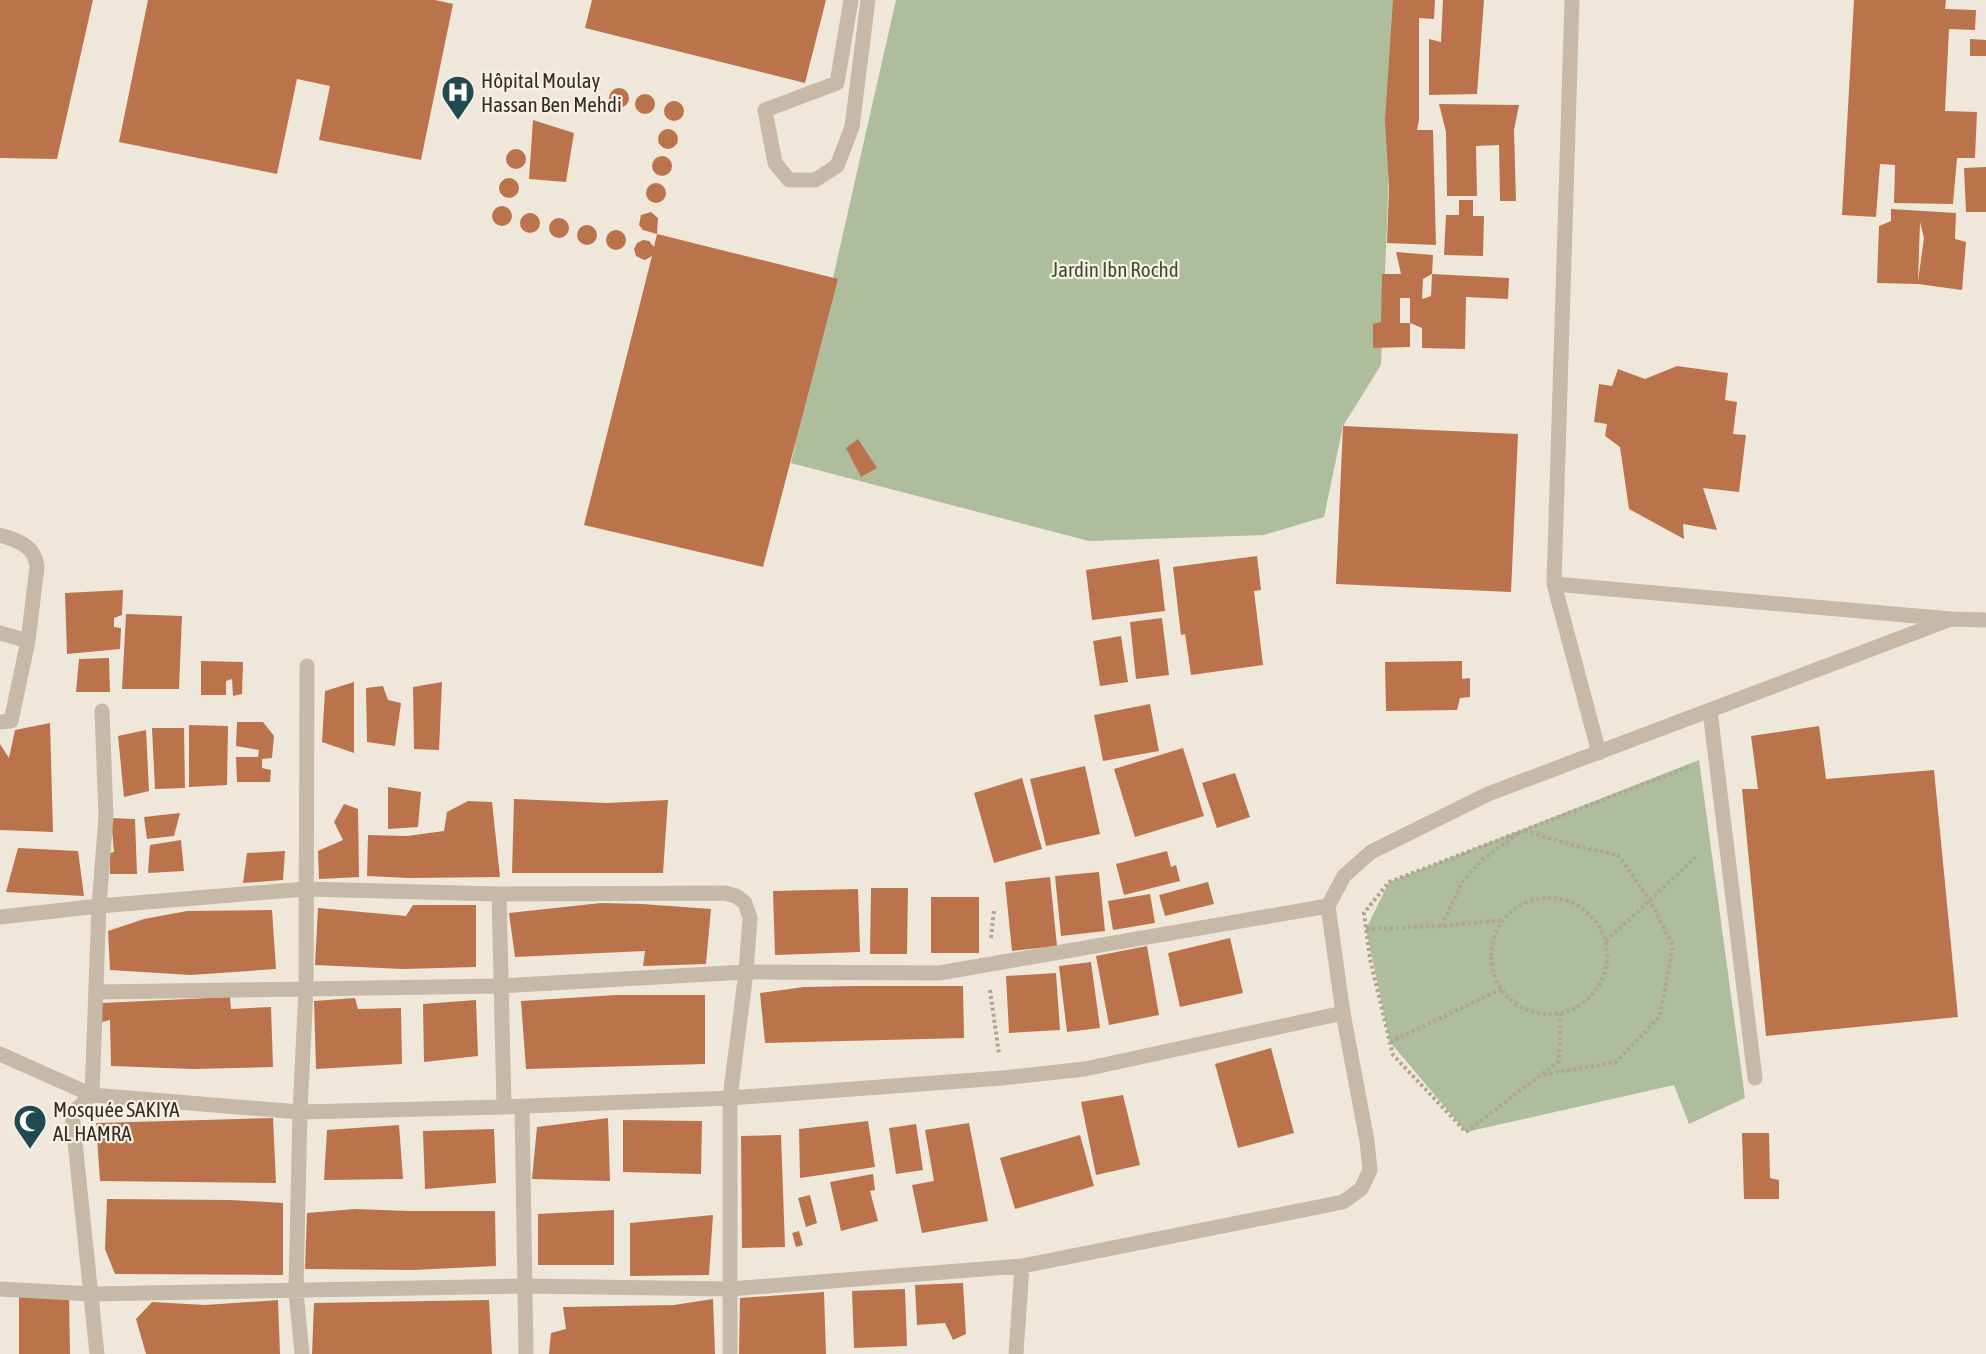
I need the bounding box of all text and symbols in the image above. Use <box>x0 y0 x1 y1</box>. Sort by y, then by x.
place label: Hôpital Moulay Hassan Ben Mehdi <box>481 68 622 116</box>
hospital icon: Hôpital Moulay Hassan Ben Mehdi <box>440 74 476 121</box>
park label: Jardin Ibn Rochd <box>1051 257 1179 281</box>
place label: Mosquée SAKIYA AL HAMRA <box>53 1097 180 1145</box>
mosque icon: Mosquée SAKIYA AL HAMRA <box>12 1103 48 1150</box>

